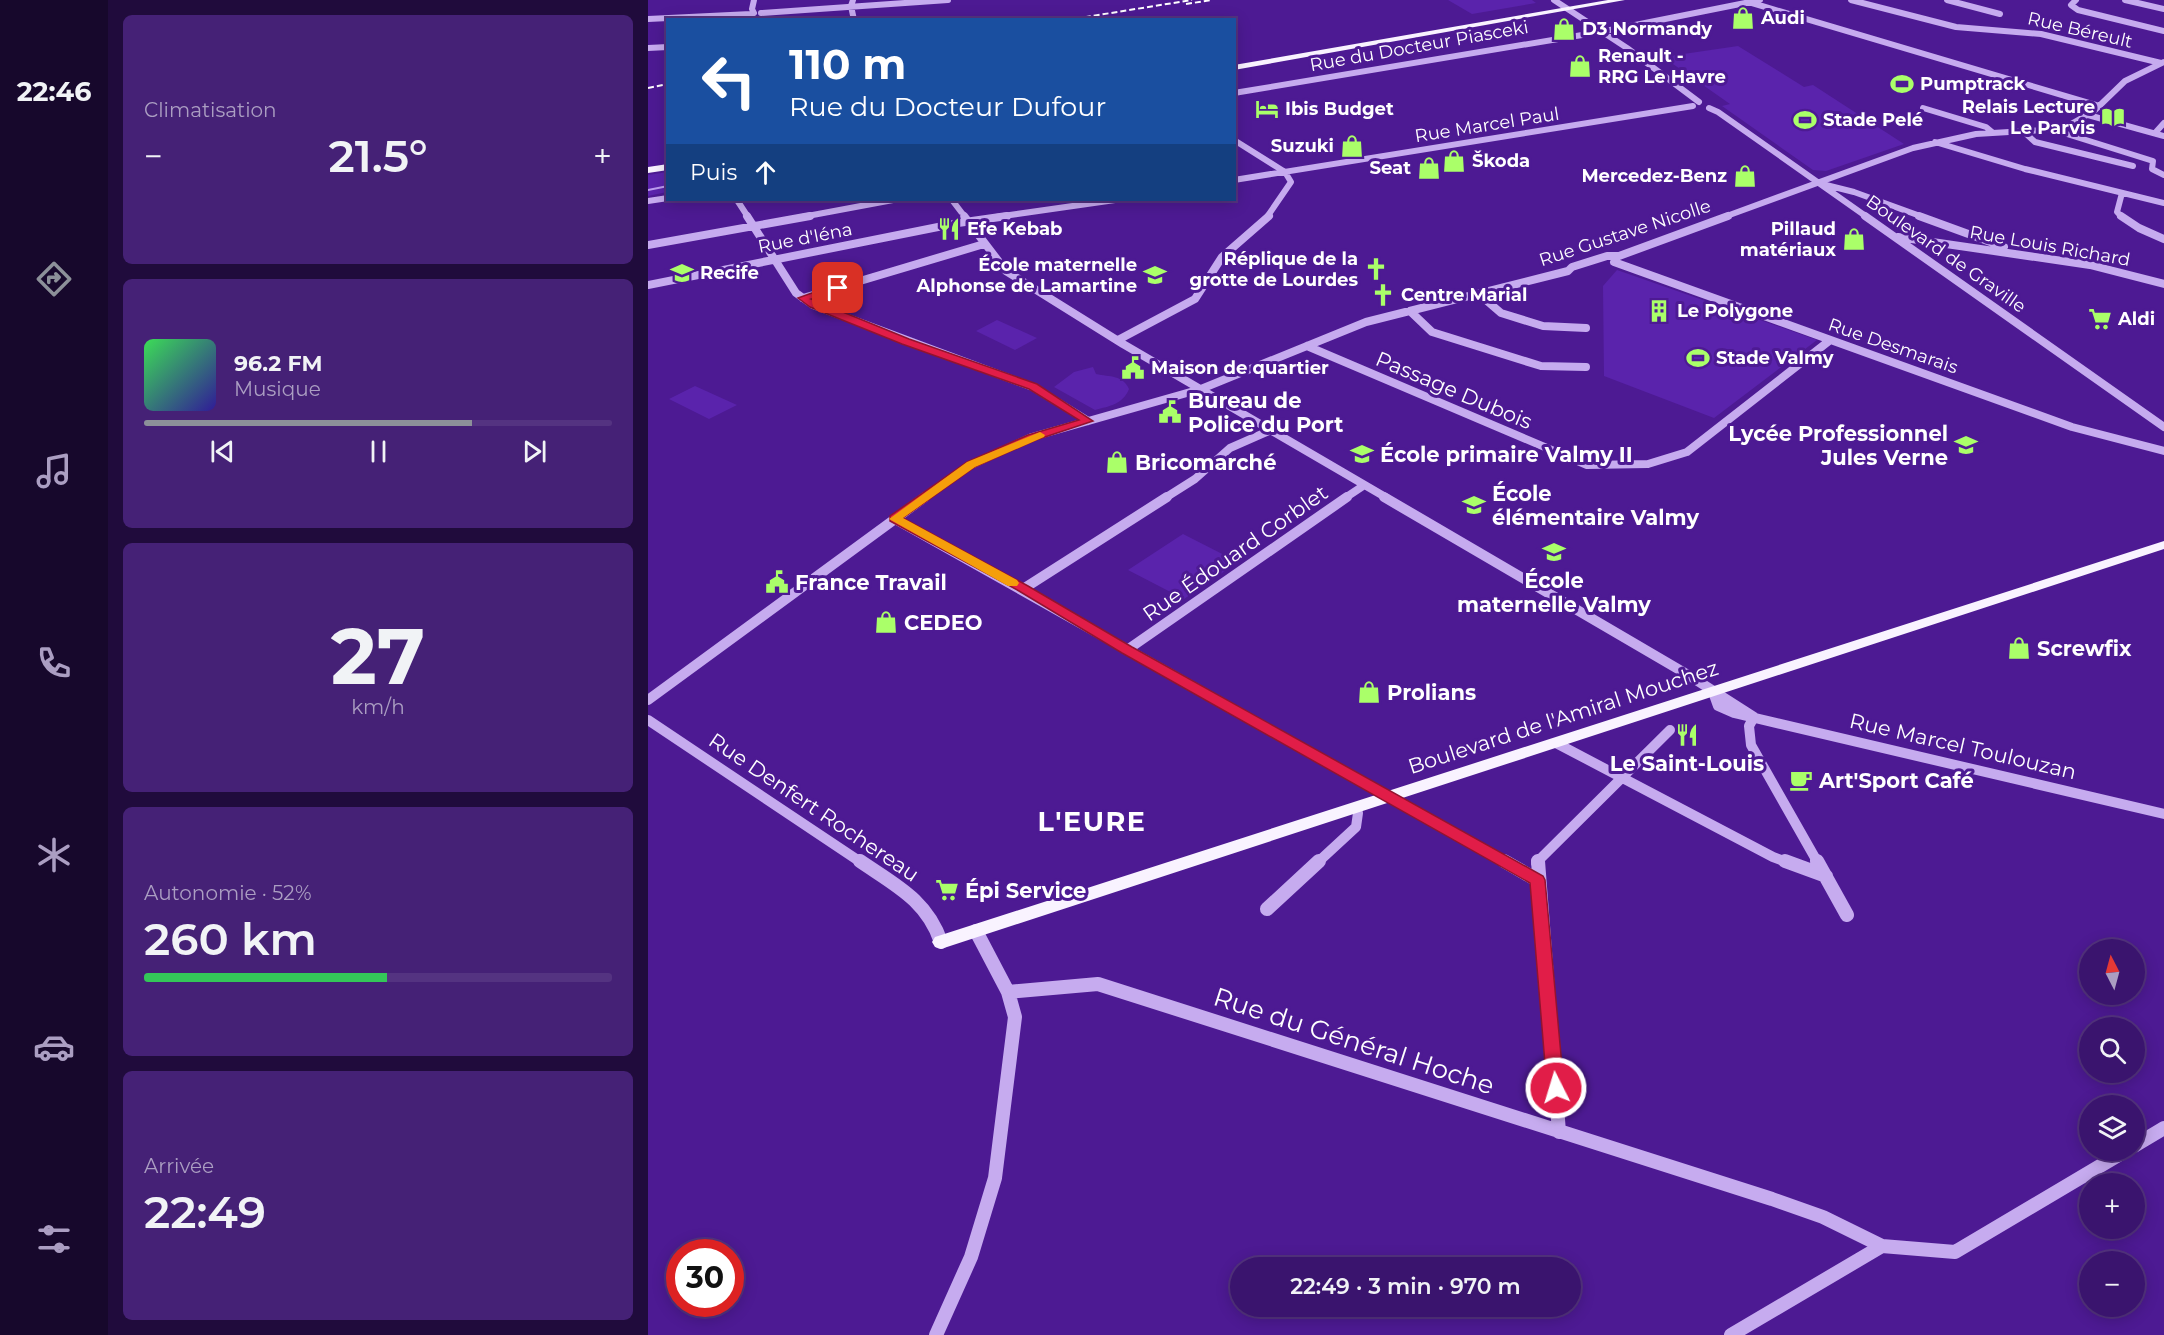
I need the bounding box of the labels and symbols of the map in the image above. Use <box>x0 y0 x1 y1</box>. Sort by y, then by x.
shop icon: Audi <box>1730 5 1756 31</box>
place label: Audi <box>1760 7 1805 29</box>
street label: Rue Béreult <box>2025 7 2135 53</box>
street label: Rue du Docteur Piasceki <box>1308 16 1530 76</box>
shop icon: D3 Normandy <box>1551 16 1577 42</box>
place label: D3 Normandy <box>1582 18 1712 40</box>
place label: Renault - RRG Le Havre <box>1598 45 1726 88</box>
shop icon: Renault - RRG Le Havre <box>1567 53 1593 79</box>
sports icon: Pumptrack <box>1889 71 1915 97</box>
place label: Pumptrack <box>1920 73 2025 95</box>
hotel icon: Ibis Budget <box>1254 96 1280 122</box>
place label: Relais Lecture Le Parvis <box>1962 96 2095 139</box>
place label: Ibis Budget <box>1285 98 1394 120</box>
street label: Rue Marcel Paul <box>1413 103 1561 147</box>
library icon: Relais Lecture Le Parvis <box>2100 104 2126 130</box>
sports icon: Stade Pelé <box>1792 107 1818 133</box>
place label: Stade Pelé <box>1823 109 1923 131</box>
shop icon: Suzuki <box>1339 133 1365 159</box>
place label: Suzuki <box>1271 135 1334 157</box>
shop icon: Škoda <box>1441 148 1467 174</box>
place label: Škoda <box>1472 150 1530 172</box>
shop icon: Seat <box>1416 155 1442 181</box>
place label: Seat <box>1369 157 1411 179</box>
shop icon: Mercedez-Benz <box>1732 163 1758 189</box>
place label: Mercedez-Benz <box>1581 165 1727 187</box>
street label: Boulevard de Graville <box>1862 190 2030 318</box>
street label: Rue Gustave Nicolle <box>1536 195 1714 271</box>
restaurant icon: Efe Kebab <box>936 216 962 242</box>
street label: Rue d'Iéna <box>756 218 854 258</box>
place label: Efe Kebab <box>967 218 1062 240</box>
place label: Pillaud matériaux <box>1740 218 1836 261</box>
street label: Rue Louis Richard <box>1968 221 2132 271</box>
shop icon: Pillaud matériaux <box>1841 226 1867 252</box>
place label: Réplique de la grotte de Lourdes <box>1190 248 1358 291</box>
place label: École maternelle Alphonse de Lamartine <box>916 254 1137 297</box>
church icon: Réplique de la grotte de Lourdes <box>1363 256 1389 282</box>
school or university icon: Recife <box>669 260 695 286</box>
place label: Recife <box>700 262 759 284</box>
pin <box>812 262 863 313</box>
school or university icon: École maternelle Alphonse de Lamartine <box>1142 262 1168 288</box>
church icon: Centre Marial <box>1370 282 1396 308</box>
place label: Centre Marial <box>1401 284 1527 306</box>
building icon: Le Polygone <box>1646 298 1672 324</box>
place label: Le Polygone <box>1677 300 1793 322</box>
supermarket icon: Aldi <box>2087 306 2113 332</box>
place label: Aldi <box>2117 308 2155 330</box>
street label: Rue Desmarais <box>1825 314 1961 379</box>
sports icon: Stade Valmy <box>1685 345 1711 371</box>
street label: Passage Dubois <box>1372 346 1536 434</box>
place label: Stade Valmy <box>1716 347 1834 369</box>
public building icon: Maison de quartier <box>1120 355 1146 381</box>
place label: Maison de quartier <box>1151 357 1329 379</box>
place label: Bureau de Police du Port <box>1188 388 1343 437</box>
public building icon: Bureau de Police du Port <box>1157 399 1183 425</box>
place label: Lycée Professionnel Jules Verne <box>1728 421 1948 470</box>
school or university icon: Lycée Professionnel Jules Verne <box>1953 432 1979 458</box>
school or university icon: École primaire Valmy II <box>1349 441 1375 467</box>
place label: École primaire Valmy II <box>1380 442 1633 467</box>
shop icon: Bricomarché <box>1104 449 1130 475</box>
place label: Bricomarché <box>1135 450 1276 475</box>
street label: Rue Édouard Corblet <box>1138 480 1332 626</box>
place label: École élémentaire Valmy <box>1492 481 1699 530</box>
school or university icon: École élémentaire Valmy <box>1461 492 1487 518</box>
school or university icon: École maternelle Valmy <box>1541 539 1567 565</box>
place label: École maternelle Valmy <box>1457 568 1651 617</box>
public building icon: France Travail <box>764 569 790 595</box>
place label: France Travail <box>795 570 947 595</box>
shop icon: CEDEO <box>873 609 899 635</box>
place label: CEDEO <box>904 610 982 635</box>
shop icon: Screwfix <box>2006 635 2032 661</box>
place label: Screwfix <box>2037 636 2132 661</box>
street label: Boulevard de l'Amiral Mouchez <box>1405 655 1721 779</box>
shop icon: Prolians <box>1356 679 1382 705</box>
place label: Prolians <box>1387 680 1476 705</box>
street label: Rue Marcel Toulouzan <box>1847 708 2079 784</box>
restaurant icon: Le Saint-Louis <box>1674 722 1700 748</box>
street label: Rue Denfert Rochereau <box>704 727 924 887</box>
place label: Le Saint-Louis <box>1610 751 1764 776</box>
cafe icon: Art'Sport Café <box>1788 767 1814 793</box>
place label: Art'Sport Café <box>1818 768 1974 793</box>
district label: L'EURE <box>1038 805 1146 838</box>
supermarket icon: Épi Service <box>934 877 960 903</box>
place label: Épi Service <box>965 878 1086 903</box>
north arrow <box>2079 939 2145 1005</box>
street label: Rue du Général Hoche <box>1210 980 1498 1102</box>
position arrow <box>1524 1056 1588 1120</box>
speed limit sign: 30 <box>666 1239 744 1317</box>

